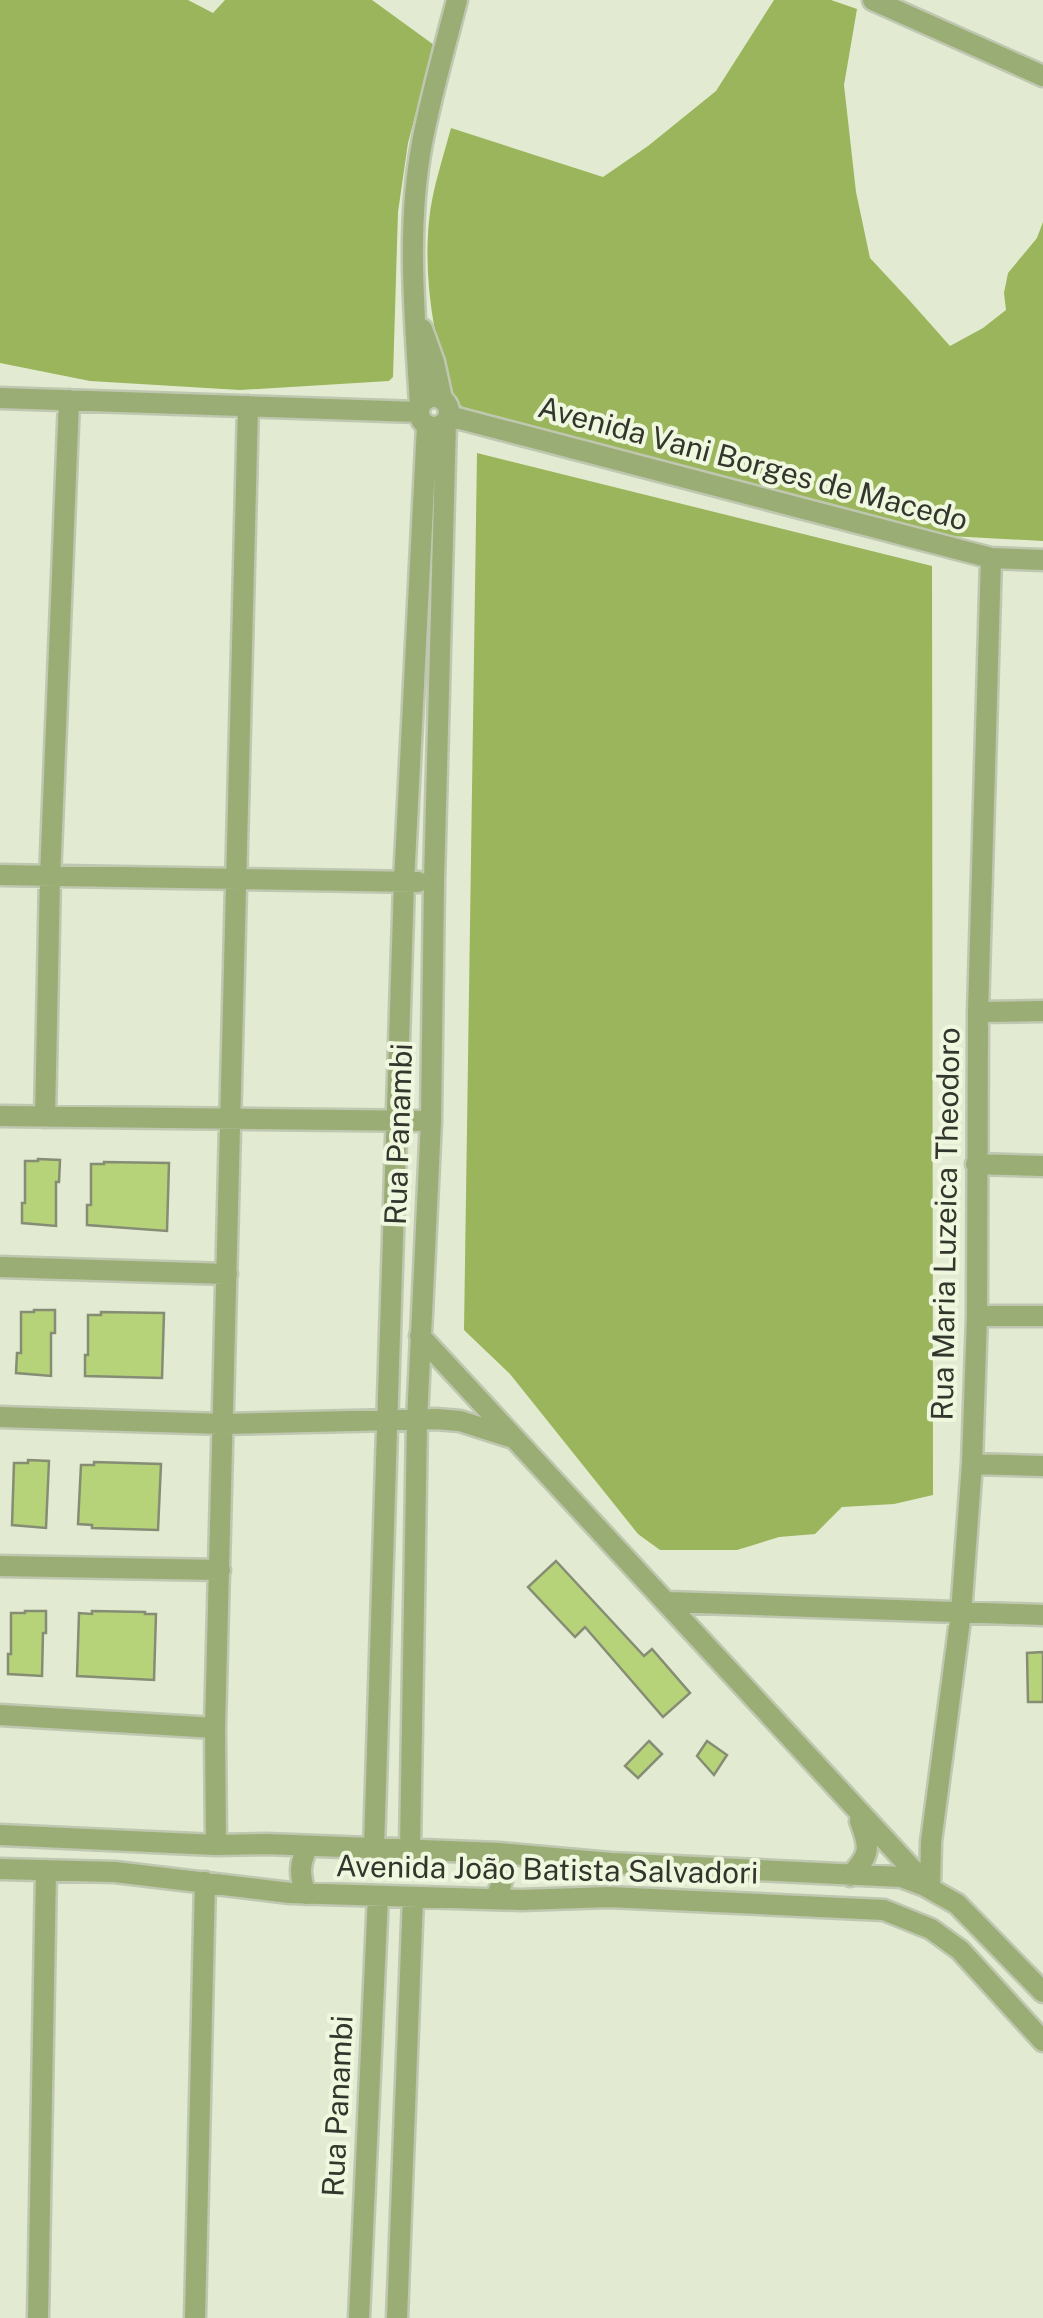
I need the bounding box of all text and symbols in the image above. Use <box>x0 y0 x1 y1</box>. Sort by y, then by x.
street label: Avenida Vani Borges de Macedo <box>535 388 972 538</box>
street label: Rua Maria Luzeica Theodoro <box>924 1027 966 1421</box>
street label: Rua Panambi <box>377 1042 419 1225</box>
street label: Avenida João Batista Salvadori <box>335 1847 759 1891</box>
street label: Rua Panambi <box>314 2014 360 2198</box>

